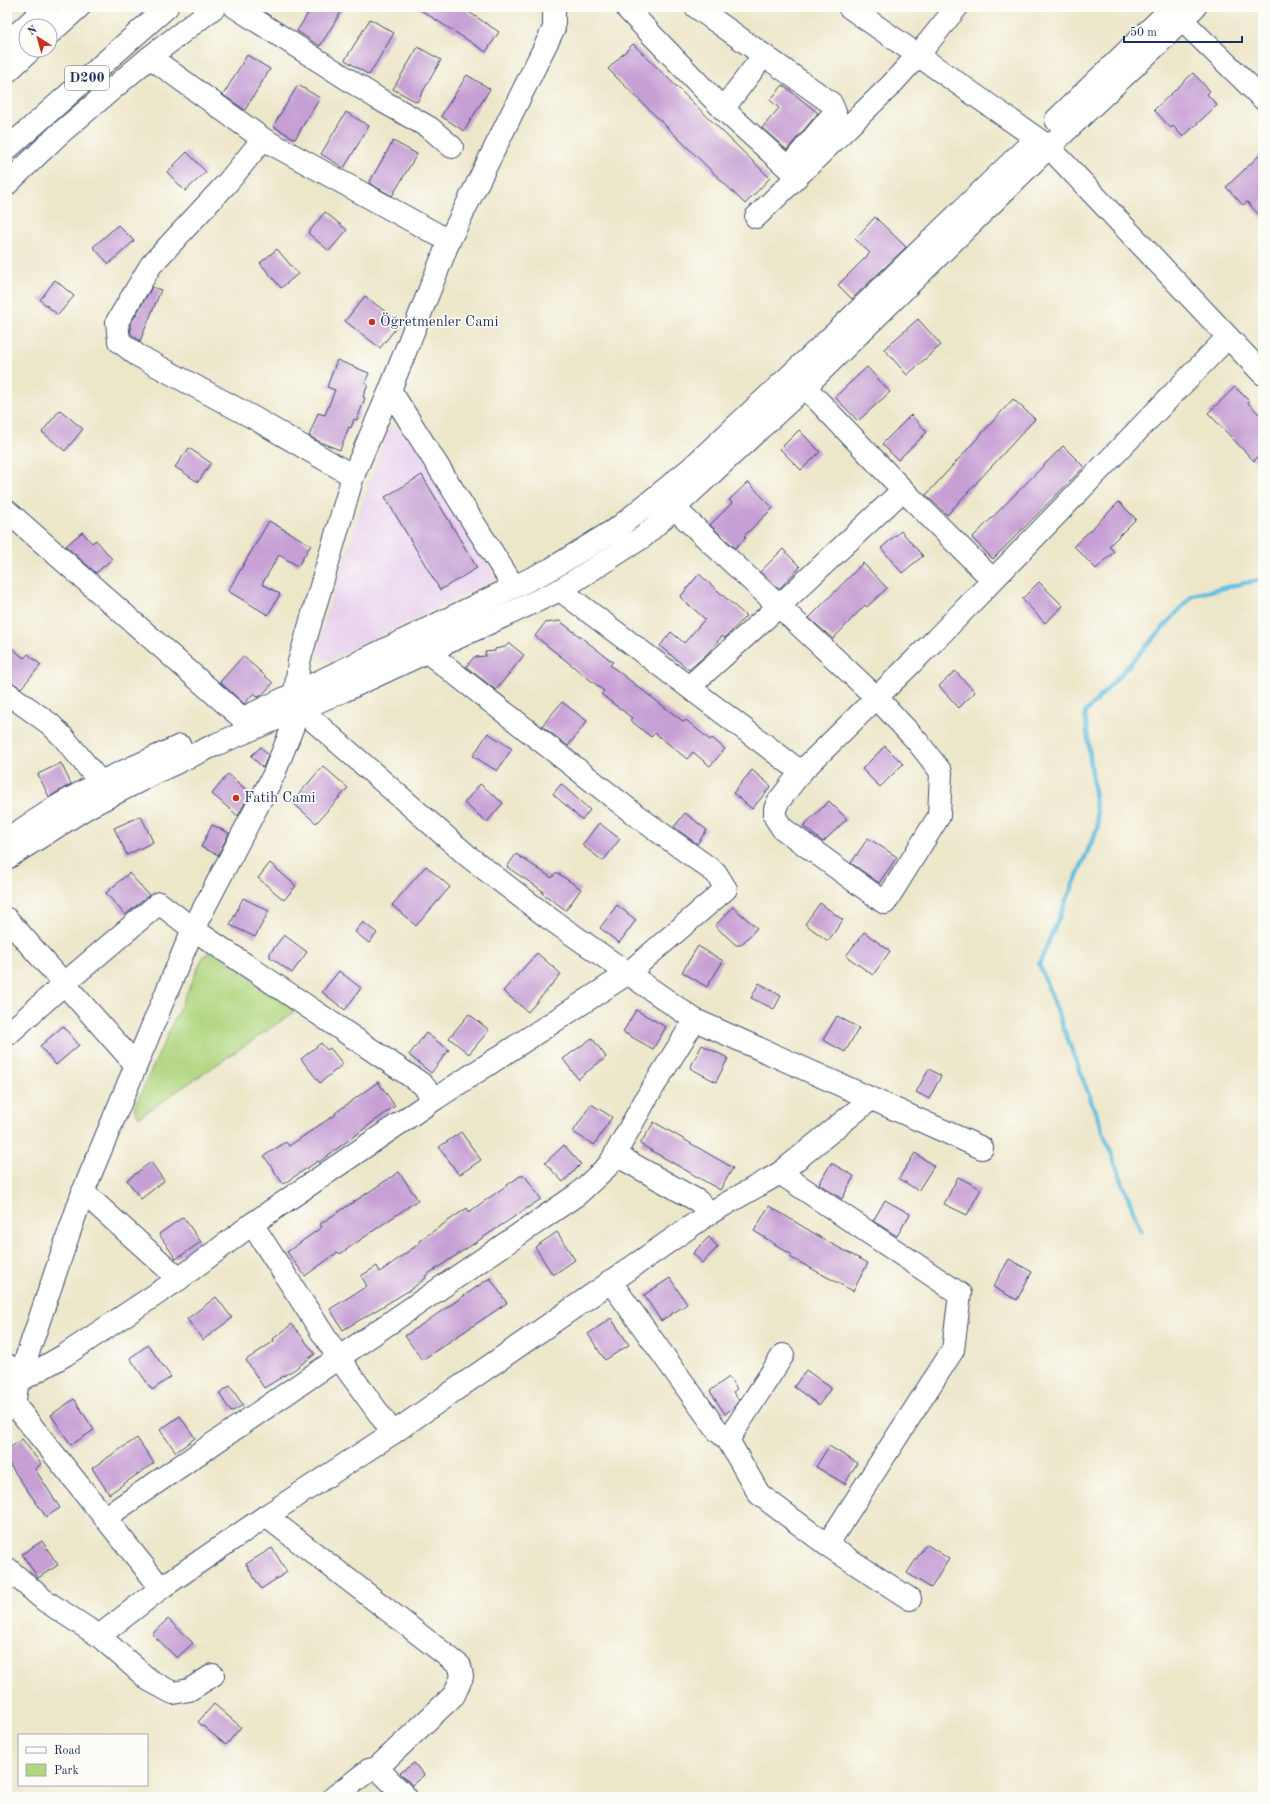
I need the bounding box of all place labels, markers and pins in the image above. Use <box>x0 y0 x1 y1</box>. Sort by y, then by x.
place label: Öğretmenler Cami <box>380 312 499 330</box>
marker: Öğretmenler Cami <box>367 317 377 327</box>
place label: Fatih Cami <box>244 791 316 806</box>
marker: Fatih Cami <box>231 793 241 803</box>

